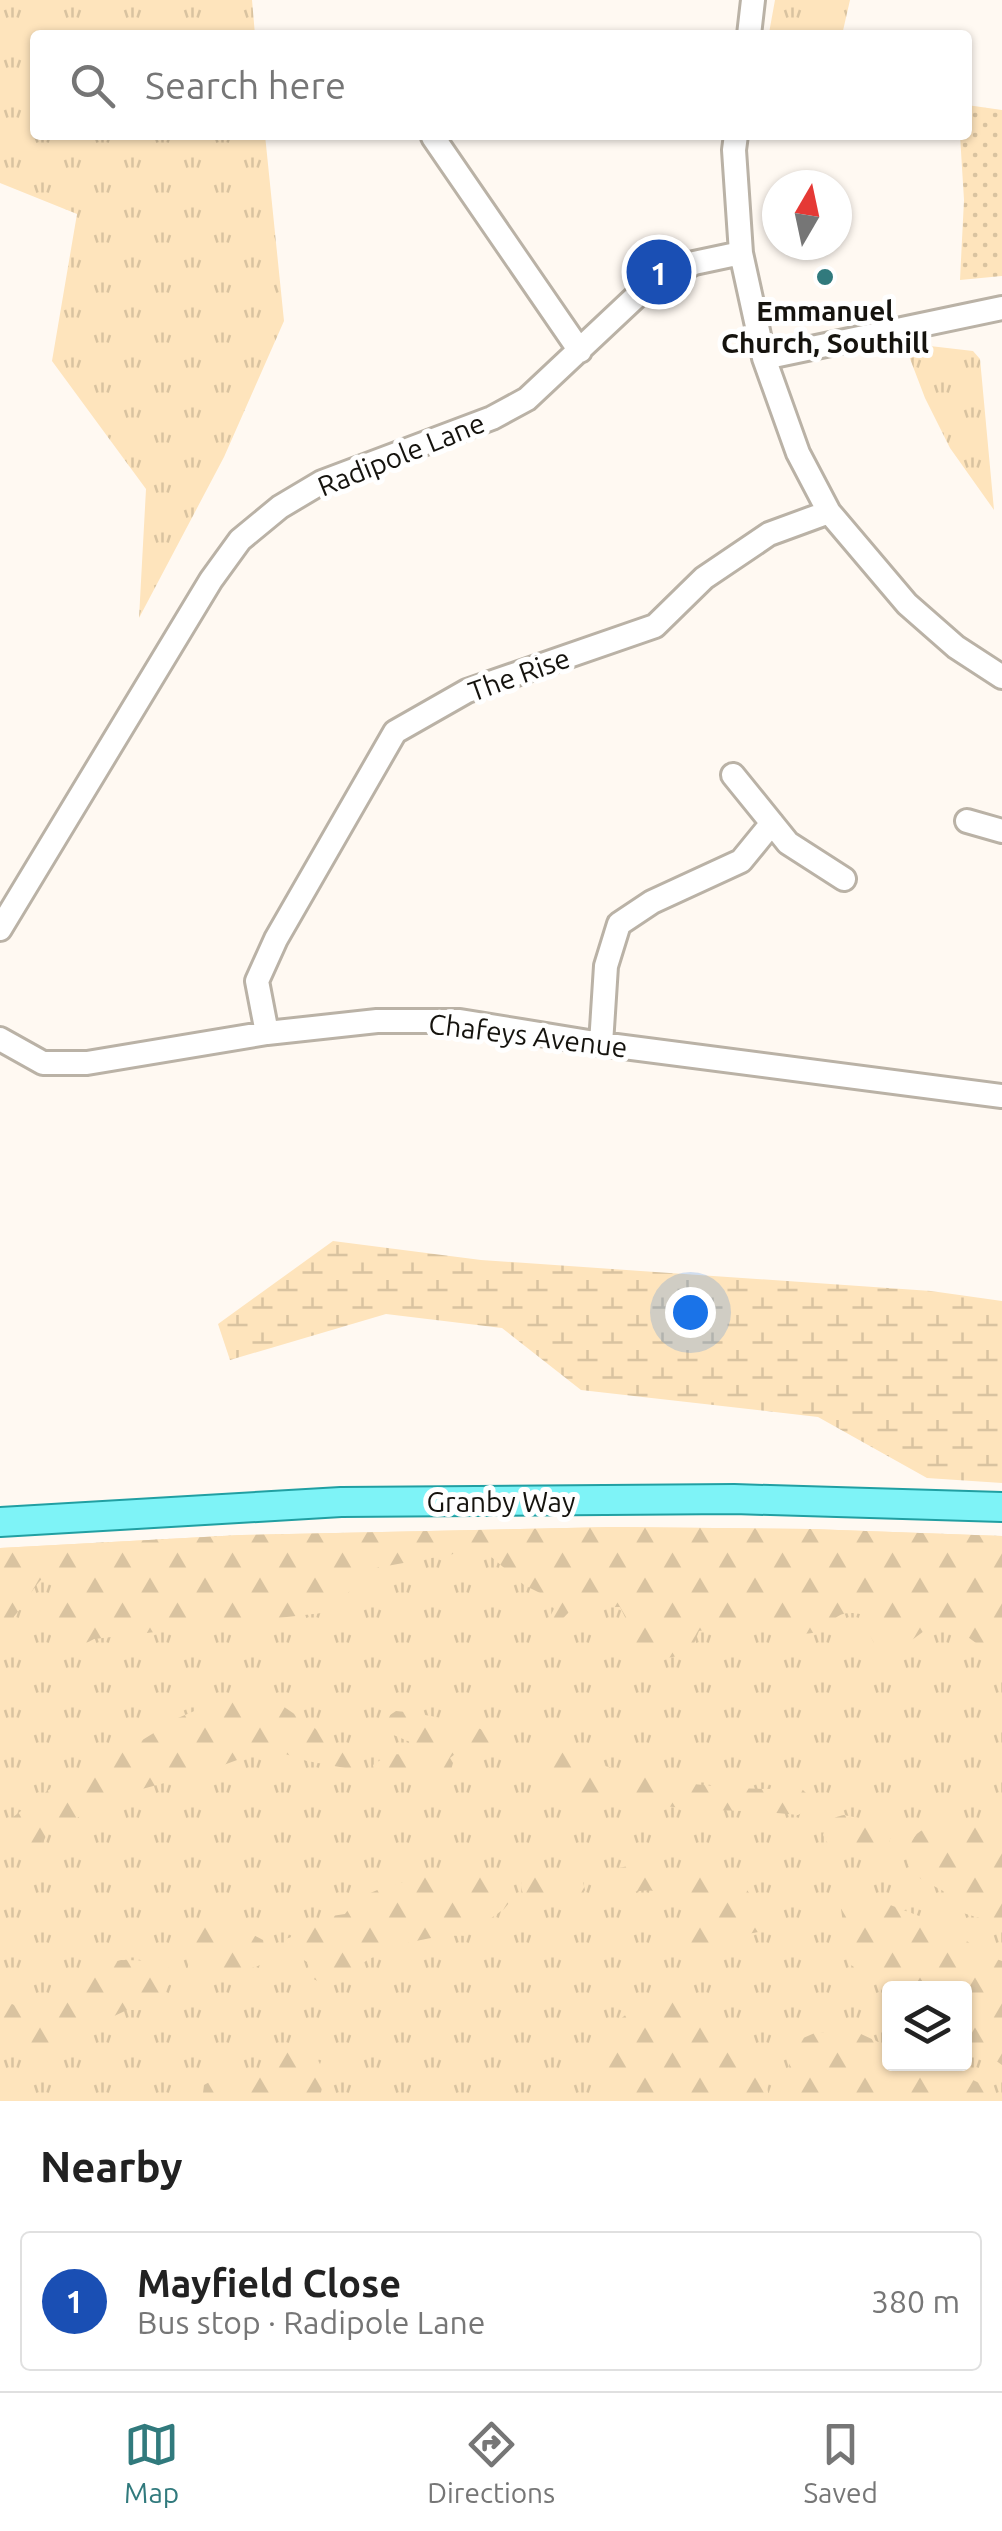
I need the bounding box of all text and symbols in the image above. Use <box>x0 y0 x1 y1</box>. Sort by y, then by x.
search box <box>30 30 972 140</box>
icon: search <box>65 58 120 113</box>
text: Search here <box>145 64 346 106</box>
north arrow <box>762 170 852 260</box>
pin: 1 <box>626 234 692 310</box>
marker: Emmanuel Church, Southill <box>814 266 836 288</box>
place label: Emmanuel Church, Southill <box>721 295 929 358</box>
street label: Radipole Lane <box>313 406 489 502</box>
street label: The Rise <box>464 641 574 707</box>
street label: Chafeys Avenue <box>427 1007 629 1063</box>
your location <box>665 1287 716 1338</box>
street label: Granby Way <box>427 1486 575 1517</box>
map controls <box>882 1981 972 2071</box>
button: layers <box>882 1981 972 2071</box>
text: Nearby <box>40 2143 183 2190</box>
text: Mayfield Close <box>137 2262 401 2304</box>
text: 1 <box>65 2283 84 2319</box>
text: 380 m <box>871 2283 960 2319</box>
text: Bus stop · Radipole Lane <box>137 2304 486 2340</box>
tab: Map <box>124 2417 179 2508</box>
tab: Directions <box>427 2417 555 2508</box>
tab: Saved <box>803 2417 878 2508</box>

